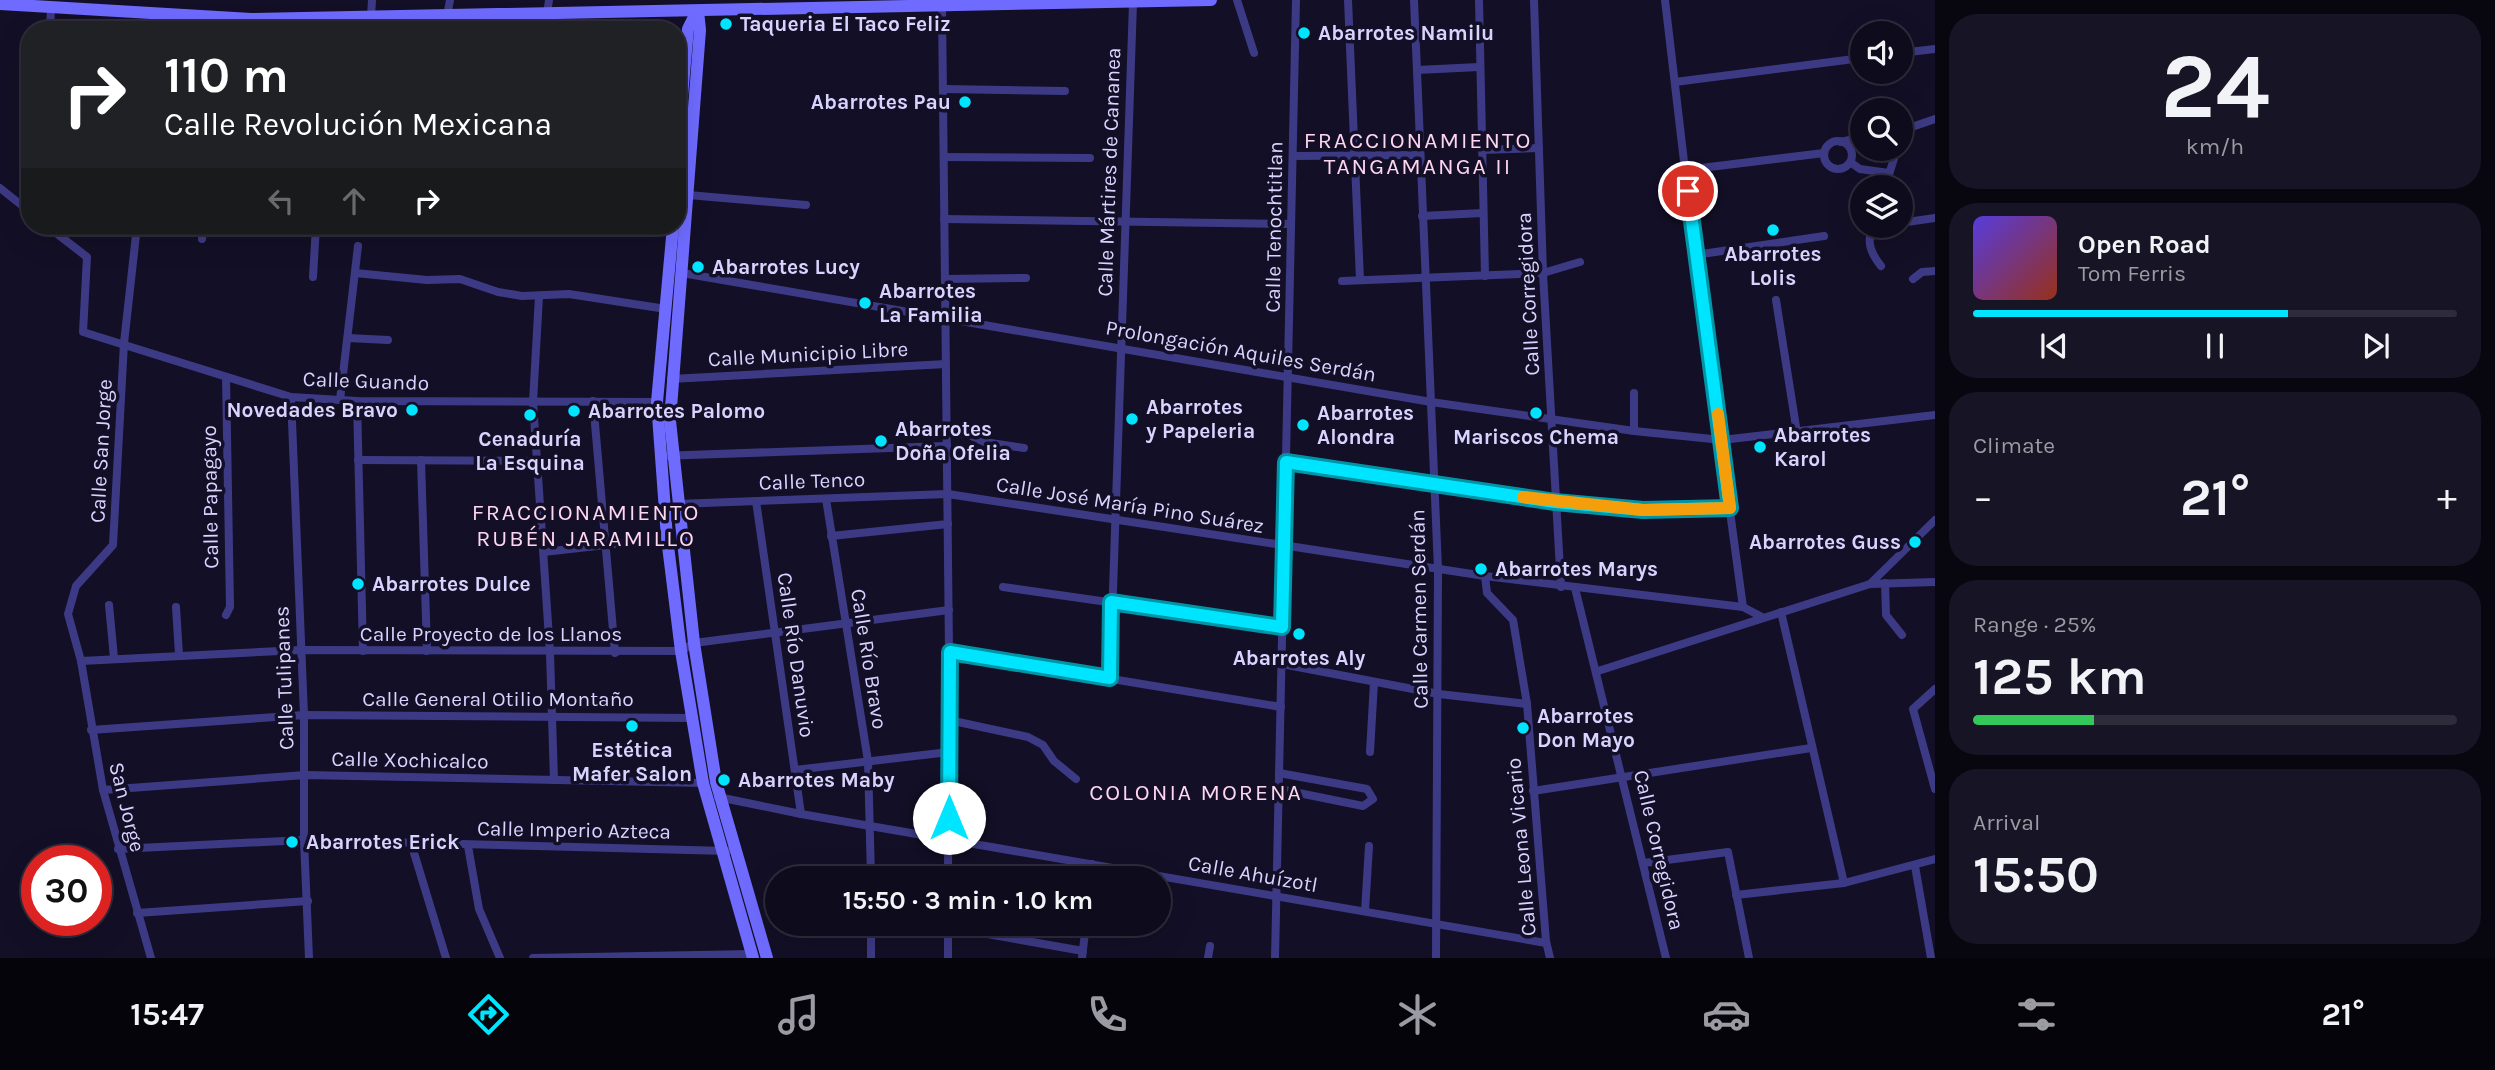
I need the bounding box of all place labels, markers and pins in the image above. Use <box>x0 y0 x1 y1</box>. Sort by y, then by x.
place label: Taqueria El Taco Feliz <box>740 12 951 37</box>
marker: Taqueria El Taco Feliz <box>718 16 734 32</box>
place label: Abarrotes Namilu <box>1318 21 1494 45</box>
marker: Abarrotes Namilu <box>1296 25 1312 41</box>
place label: Abarrotes Pau <box>811 90 951 114</box>
marker: Abarrotes Pau <box>957 94 973 110</box>
pin <box>1658 161 1718 221</box>
marker: Abarrotes Lolis <box>1765 222 1781 238</box>
place label: Abarrotes Lolis <box>1724 242 1822 290</box>
place label: Abarrotes Lucy <box>712 255 860 279</box>
marker: Abarrotes Lucy <box>690 259 706 275</box>
place label: Abarrotes La Familia <box>879 279 983 327</box>
marker: Abarrotes La Familia <box>857 295 873 311</box>
place label: Abarrotes y Papeleria <box>1146 395 1255 443</box>
place label: Novedades Bravo <box>227 398 398 422</box>
place label: Abarrotes Palomo <box>588 399 765 423</box>
place label: Abarrotes Alondra <box>1317 401 1414 449</box>
marker: Novedades Bravo <box>404 402 420 418</box>
marker: Abarrotes Palomo <box>566 403 582 419</box>
marker: Mariscos Chema <box>1528 405 1544 421</box>
marker: Cenaduría La Esquina <box>522 407 538 423</box>
marker: Abarrotes y Papeleria <box>1124 411 1140 427</box>
place label: Abarrotes Doña Ofelia <box>895 417 1011 465</box>
marker: Abarrotes Alondra <box>1295 417 1311 433</box>
place label: Abarrotes Karol <box>1774 423 1871 471</box>
place label: Mariscos Chema <box>1453 425 1619 449</box>
place label: Cenaduría La Esquina <box>475 427 585 476</box>
marker: Abarrotes Doña Ofelia <box>873 433 889 449</box>
marker: Abarrotes Karol <box>1752 439 1768 455</box>
place label: Abarrotes Guss <box>1749 530 1901 554</box>
marker: Abarrotes Guss <box>1907 534 1923 550</box>
place label: Abarrotes Marys <box>1495 557 1658 581</box>
marker: Abarrotes Marys <box>1473 561 1489 577</box>
place label: Abarrotes Dulce <box>372 572 531 596</box>
marker: Abarrotes Dulce <box>350 576 366 592</box>
marker: Abarrotes Aly <box>1291 626 1307 642</box>
place label: Abarrotes Aly <box>1233 646 1366 670</box>
place label: Abarrotes Don Mayo <box>1537 704 1635 752</box>
marker: Estética Mafer Salon <box>624 718 640 734</box>
marker: Abarrotes Don Mayo <box>1515 720 1531 736</box>
place label: Estética Mafer Salon <box>572 738 692 786</box>
place label: Abarrotes Maby <box>738 768 895 792</box>
marker: Abarrotes Maby <box>716 772 732 788</box>
place label: Abarrotes Erick <box>306 830 460 854</box>
marker: Abarrotes Erick <box>284 834 300 850</box>

